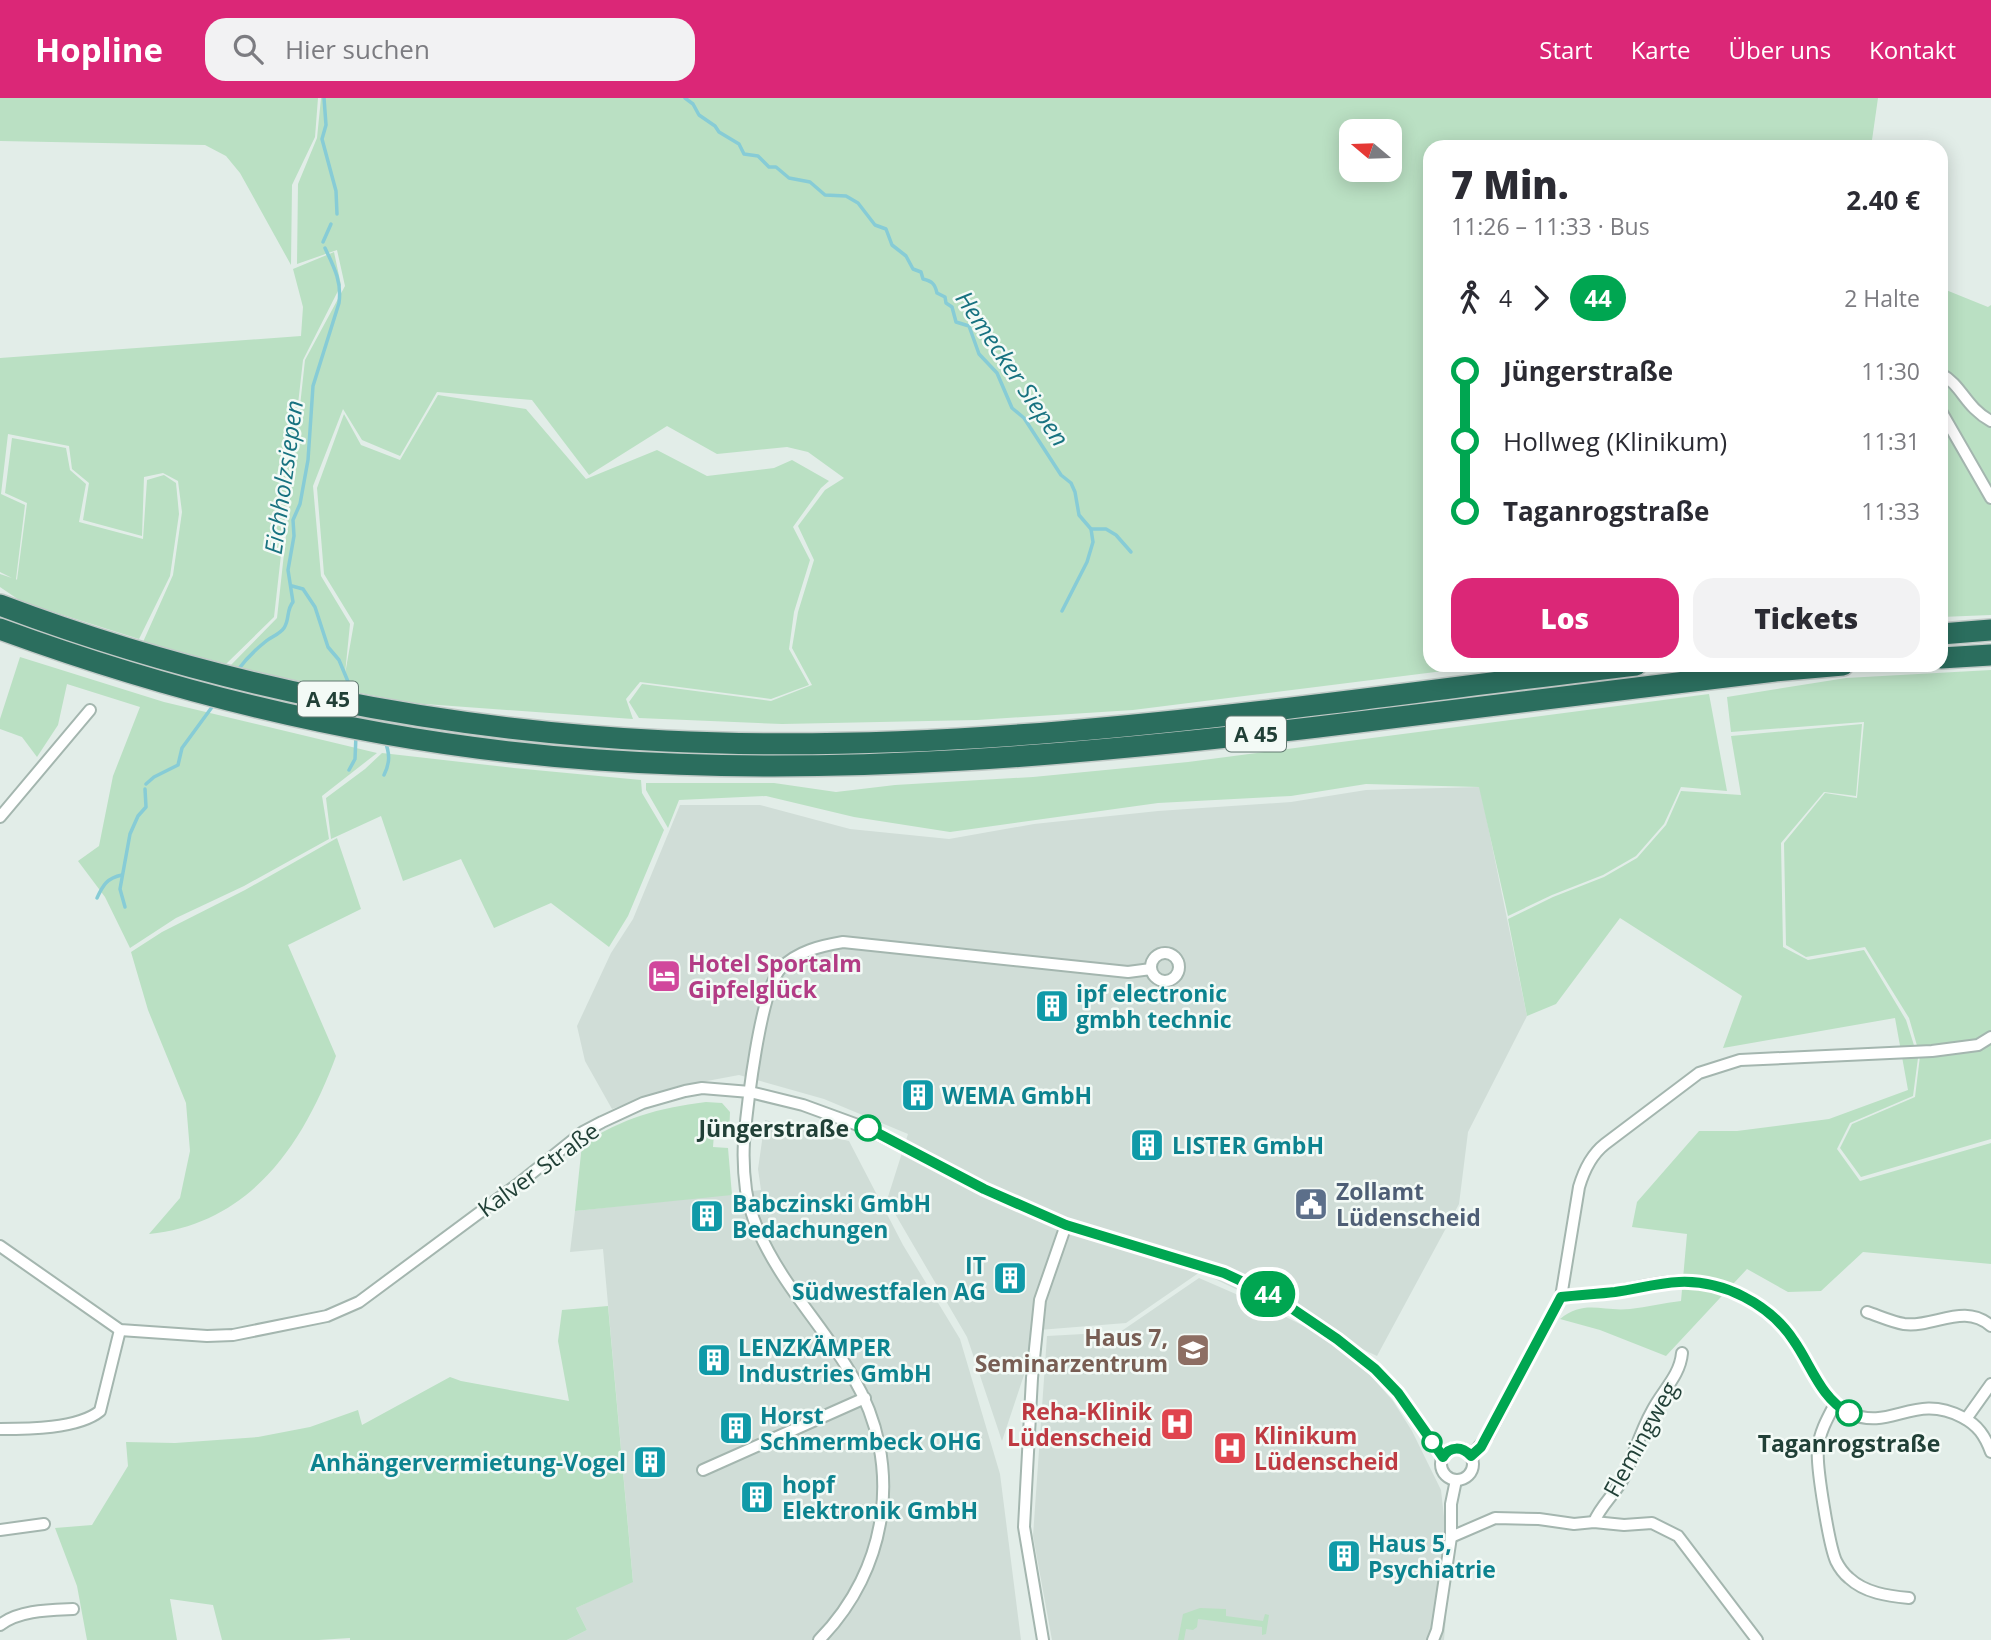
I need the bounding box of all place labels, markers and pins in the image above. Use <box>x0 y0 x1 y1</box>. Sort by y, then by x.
place label: Hotel Sportalm Gipfelglück <box>688 947 862 1005</box>
hotel icon: Hotel Sportalm Gipfelglück <box>645 957 683 995</box>
place label: ipf electronic gmbh technic <box>1076 977 1232 1035</box>
building icon: ipf electronic gmbh technic <box>1033 987 1071 1025</box>
building icon: WEMA GmbH <box>899 1076 937 1114</box>
place label: WEMA GmbH <box>942 1079 1092 1111</box>
place label: Jüngerstraße <box>696 1112 849 1144</box>
marker: Jüngerstraße <box>855 1115 881 1141</box>
building icon: LISTER GmbH <box>1128 1126 1166 1164</box>
place label: LISTER GmbH <box>1172 1129 1324 1161</box>
place label: Zollamt Lüdenscheid <box>1336 1175 1481 1233</box>
public building icon: Zollamt Lüdenscheid <box>1292 1185 1330 1223</box>
place label: Babczinski GmbH Bedachungen <box>732 1187 931 1245</box>
building icon: Babczinski GmbH Bedachungen <box>688 1197 726 1235</box>
place label: IT Südwestfalen AG <box>792 1249 986 1307</box>
building icon: IT Südwestfalen AG <box>991 1259 1029 1297</box>
place label: Haus 7, Seminarzentrum <box>975 1321 1168 1379</box>
place label: LENZKÄMPER Industries GmbH <box>738 1331 932 1389</box>
school or university icon: Haus 7, Seminarzentrum <box>1174 1331 1212 1369</box>
building icon: LENZKÄMPER Industries GmbH <box>695 1341 733 1379</box>
place label: Reha-Klinik Lüdenscheid <box>1007 1395 1153 1453</box>
place label: Horst Schmermbeck OHG <box>760 1399 982 1457</box>
marker: Taganrogstraße <box>1836 1400 1862 1426</box>
hospital icon: Reha-Klinik Lüdenscheid <box>1158 1405 1196 1443</box>
building icon: Horst Schmermbeck OHG <box>717 1409 755 1447</box>
place label: Klinikum Lüdenscheid <box>1254 1419 1399 1477</box>
place label: Taganrogstraße <box>1758 1427 1940 1459</box>
hospital icon: Klinikum Lüdenscheid <box>1211 1429 1249 1467</box>
unlabelled marker <box>1422 1432 1442 1452</box>
building icon: Anhängervermietung-Vogel <box>631 1443 669 1481</box>
place label: Anhängervermietung-Vogel <box>310 1446 626 1478</box>
place label: hopf Elektronik GmbH <box>782 1468 978 1526</box>
building icon: hopf Elektronik GmbH <box>738 1478 776 1516</box>
place label: Haus 5, Psychiatrie <box>1368 1527 1496 1585</box>
building icon: Haus 5, Psychiatrie <box>1325 1537 1363 1575</box>

